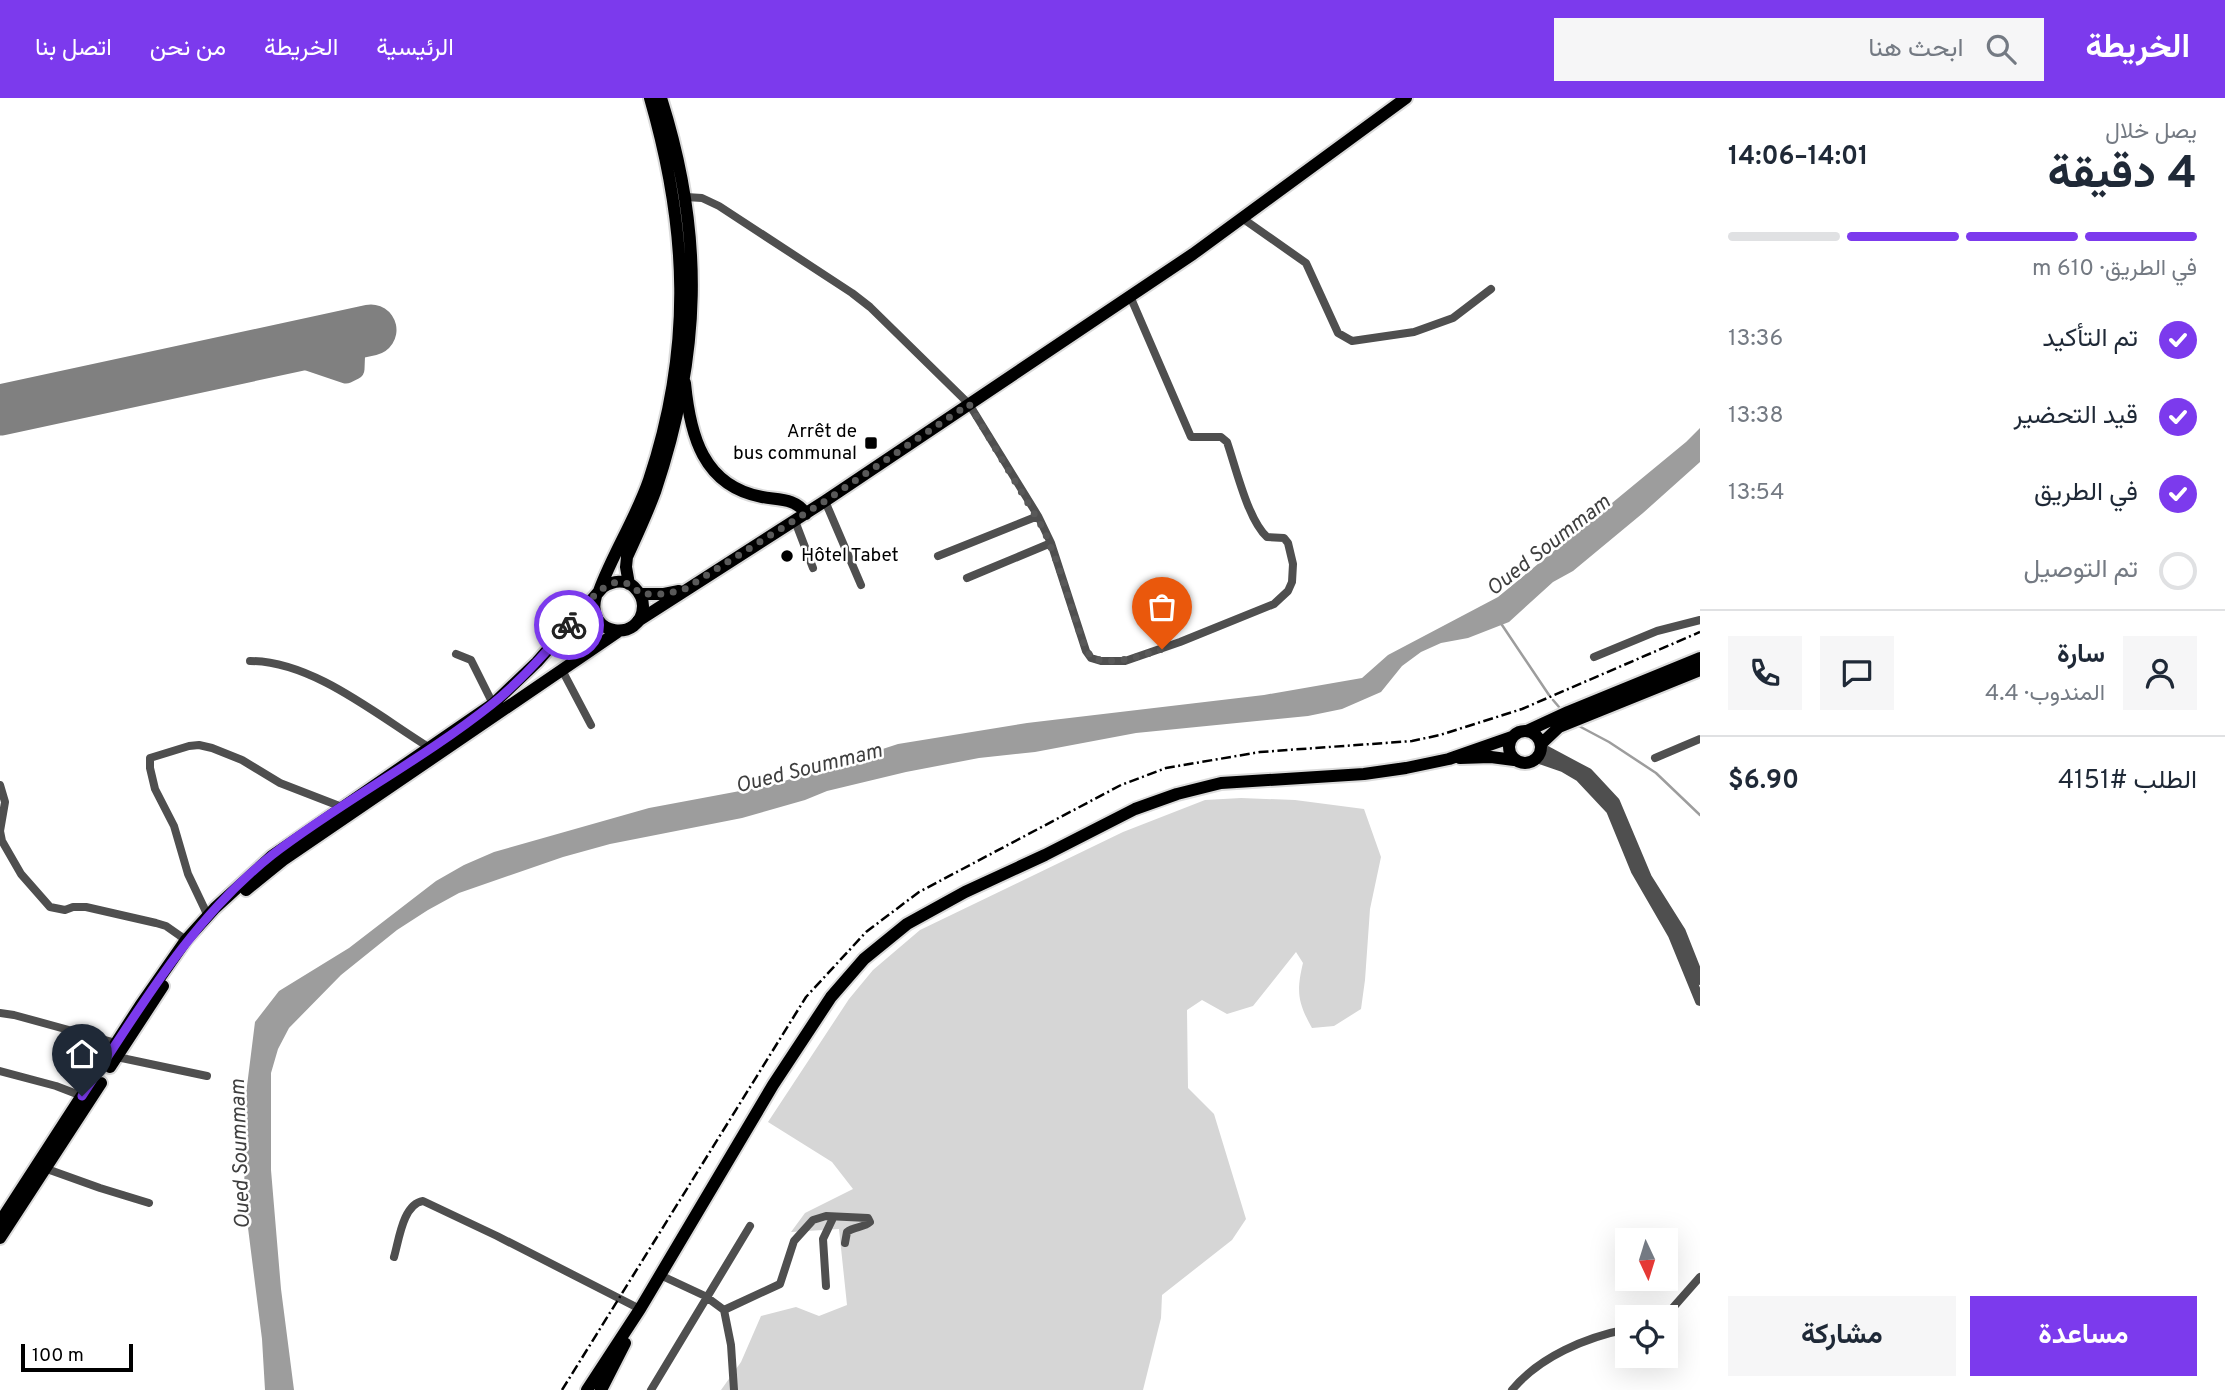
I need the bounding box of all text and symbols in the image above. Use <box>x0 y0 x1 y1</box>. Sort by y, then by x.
search box <box>1554 18 2044 81</box>
text: الخريطة <box>2086 28 2190 70</box>
icon: search <box>1982 30 2020 68</box>
text: ابحث هنا <box>1868 33 1964 66</box>
text: اتصل بنا <box>35 34 112 64</box>
text: من نحن <box>150 34 226 64</box>
text: الخريطة <box>264 34 338 64</box>
text: الرئيسية <box>376 34 454 64</box>
text: يصل خلال <box>2105 118 2197 147</box>
text: 14:01–14:06 <box>1728 141 1869 174</box>
text: 4 دقيقة <box>2047 146 2197 205</box>
text: في الطريق · 610 m <box>2032 255 2197 284</box>
icon: check <box>2159 321 2197 359</box>
text: تم التأكيد <box>2042 323 2138 356</box>
text: 13:36 <box>1728 325 1783 354</box>
icon: check <box>2159 398 2197 436</box>
text: قيد التحضير <box>2013 400 2138 433</box>
text: 13:38 <box>1728 402 1784 431</box>
place label: Arrêt de bus communal <box>733 420 857 466</box>
marker: Arrêt de bus communal <box>863 435 879 451</box>
icon: check <box>2159 475 2197 513</box>
text: في الطريق <box>2034 477 2138 510</box>
text: 13:54 <box>1728 479 1785 508</box>
water label: Oued Soummam <box>1482 489 1617 603</box>
place label: Hôtel Tabet <box>801 544 899 568</box>
marker: Hôtel Tabet <box>779 548 795 564</box>
text: تم التوصيل <box>2024 554 2138 587</box>
pin <box>1132 577 1192 649</box>
icon: bag <box>1143 588 1181 626</box>
courier <box>534 590 604 660</box>
icon: bike <box>550 606 588 644</box>
button: phone <box>1728 636 1802 710</box>
button: chat <box>1820 636 1894 710</box>
button: person <box>2123 636 2197 710</box>
text: سارة <box>2057 639 2105 672</box>
text: المندوب · 4.4 <box>1985 680 2105 709</box>
water label: Oued Soummam <box>733 738 886 800</box>
text: $6.90 <box>1728 765 1799 798</box>
text: الطلب #4151 <box>2058 765 2197 798</box>
pin <box>52 1024 112 1096</box>
icon: home <box>63 1035 101 1073</box>
water label: Oued Soummam <box>225 1078 257 1229</box>
north arrow <box>1615 1228 1678 1292</box>
map controls <box>1615 1228 1678 1368</box>
button: مشاركة <box>1728 1296 1956 1376</box>
button: مساعدة <box>1970 1296 2197 1376</box>
button: locate <box>1615 1305 1678 1368</box>
scale bar <box>21 1341 133 1373</box>
text: 100 m <box>32 1344 84 1368</box>

